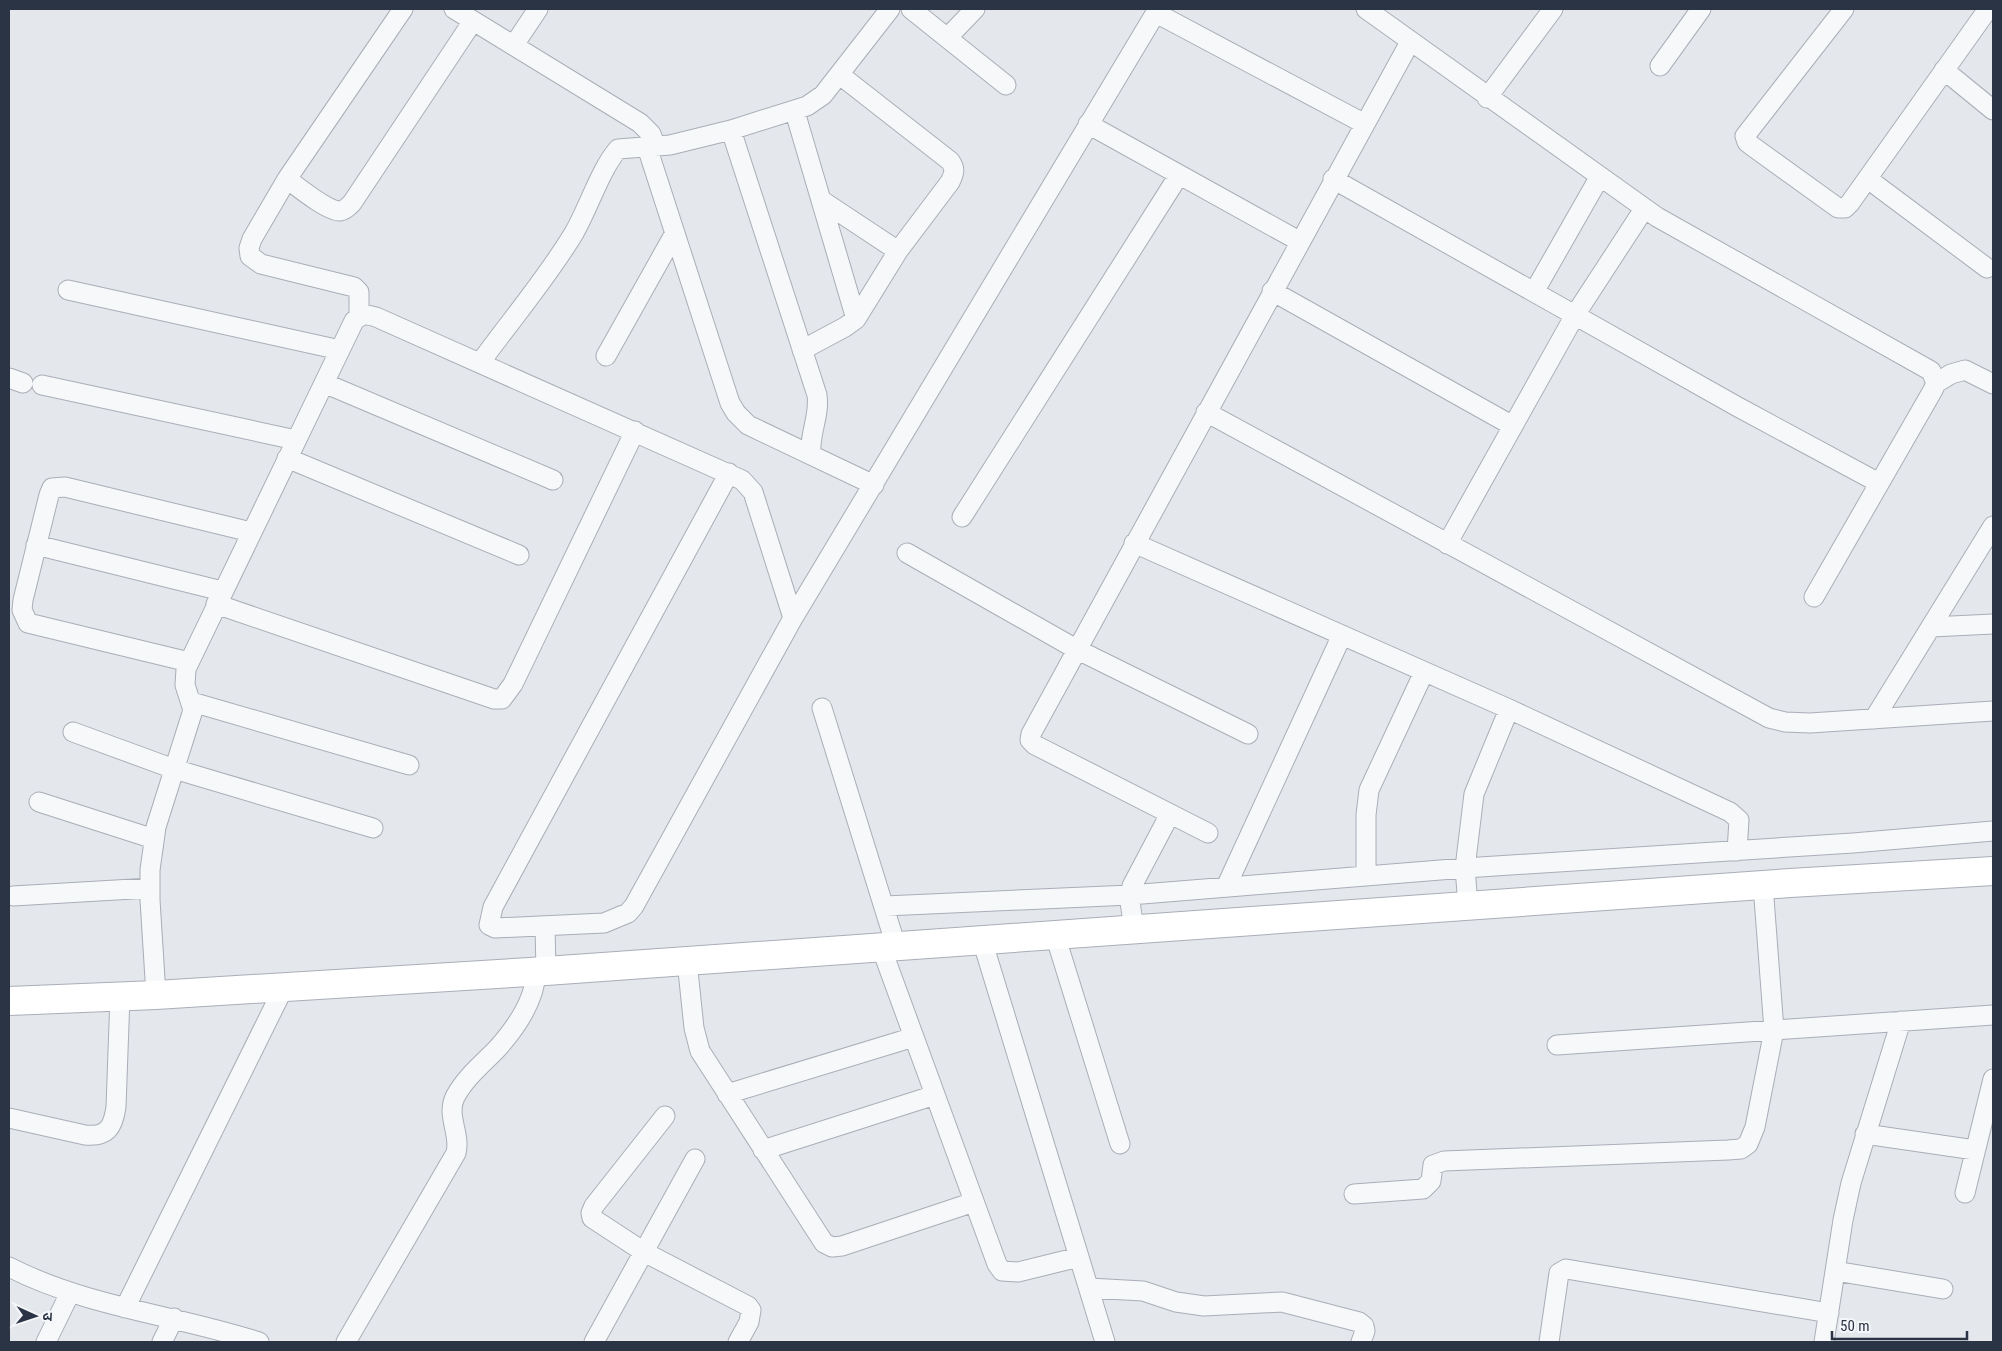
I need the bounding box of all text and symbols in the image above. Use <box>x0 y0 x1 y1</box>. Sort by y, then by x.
north arrow <box>10 1291 60 1341</box>
scale bar <box>1832 1308 1967 1340</box>
text: उ <box>40 1312 56 1322</box>
text: 50 m <box>1840 1317 1870 1335</box>

